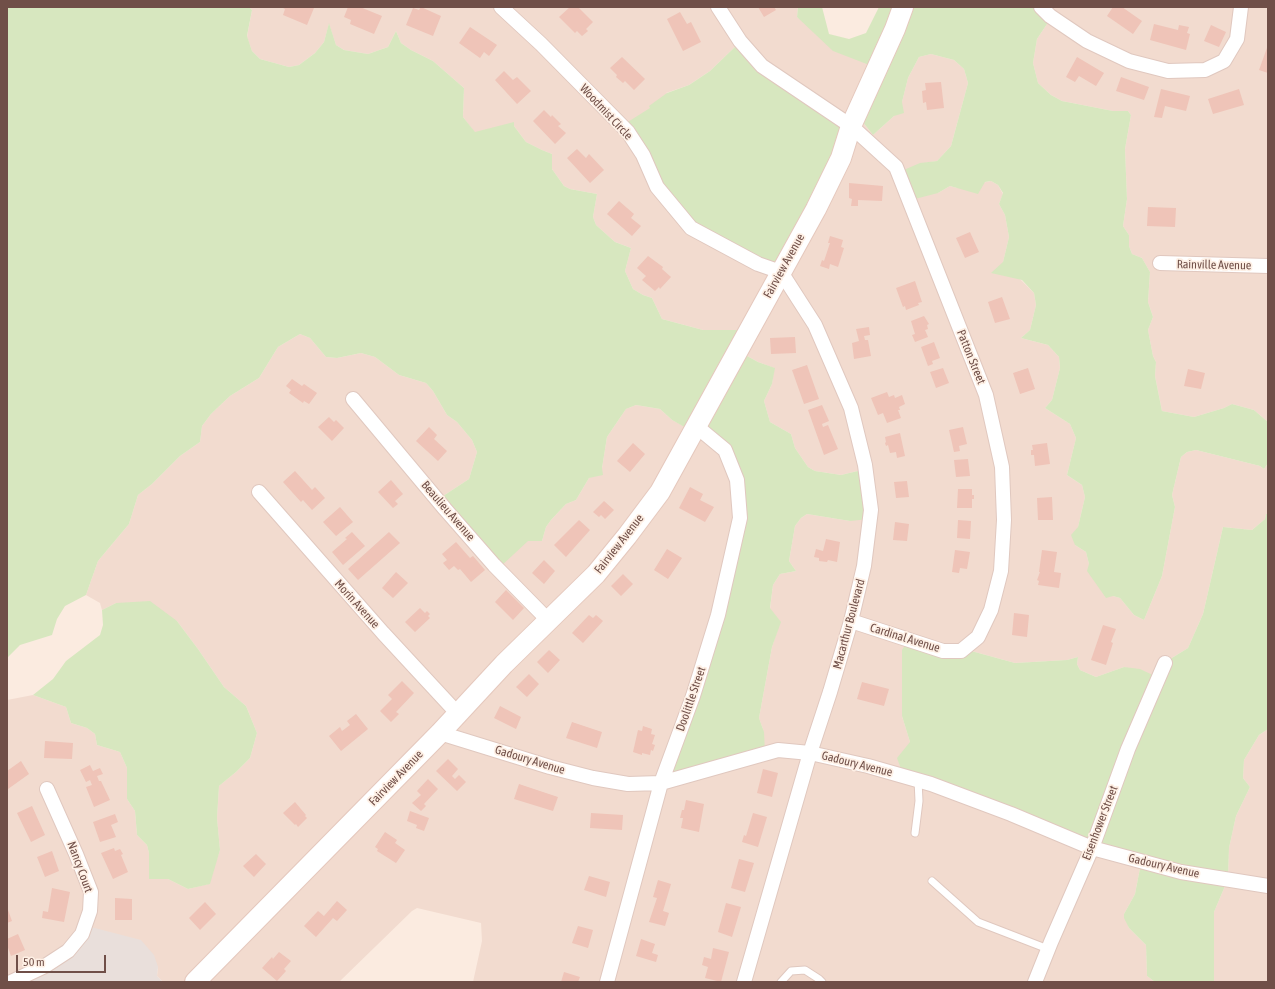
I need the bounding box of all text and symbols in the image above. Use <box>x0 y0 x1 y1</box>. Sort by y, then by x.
street label: Woodmist Circle <box>577 81 635 143</box>
street label: Fairview Avenue <box>760 231 808 301</box>
street label: Rainville Avenue <box>1177 257 1251 273</box>
street label: Patton Street <box>954 328 988 386</box>
street label: Beaulieu Avenue <box>418 478 478 544</box>
street label: Fairview Avenue <box>591 511 647 577</box>
street label: Morin Avenue <box>331 577 383 631</box>
street label: Macarthur Boulevard <box>830 577 868 671</box>
street label: Cardinal Avenue <box>868 621 942 655</box>
street label: Doolittle Street <box>673 665 709 733</box>
street label: Gadoury Avenue <box>493 743 567 777</box>
street label: Fairview Avenue <box>366 747 426 809</box>
street label: Gadoury Avenue <box>820 748 894 780</box>
street label: Eisenhower Street <box>1079 784 1121 862</box>
street label: Nancy Court <box>64 840 96 894</box>
street label: Gadoury Avenue <box>1127 851 1201 881</box>
scale bar <box>18 947 108 973</box>
text: 50 m <box>23 955 45 969</box>

